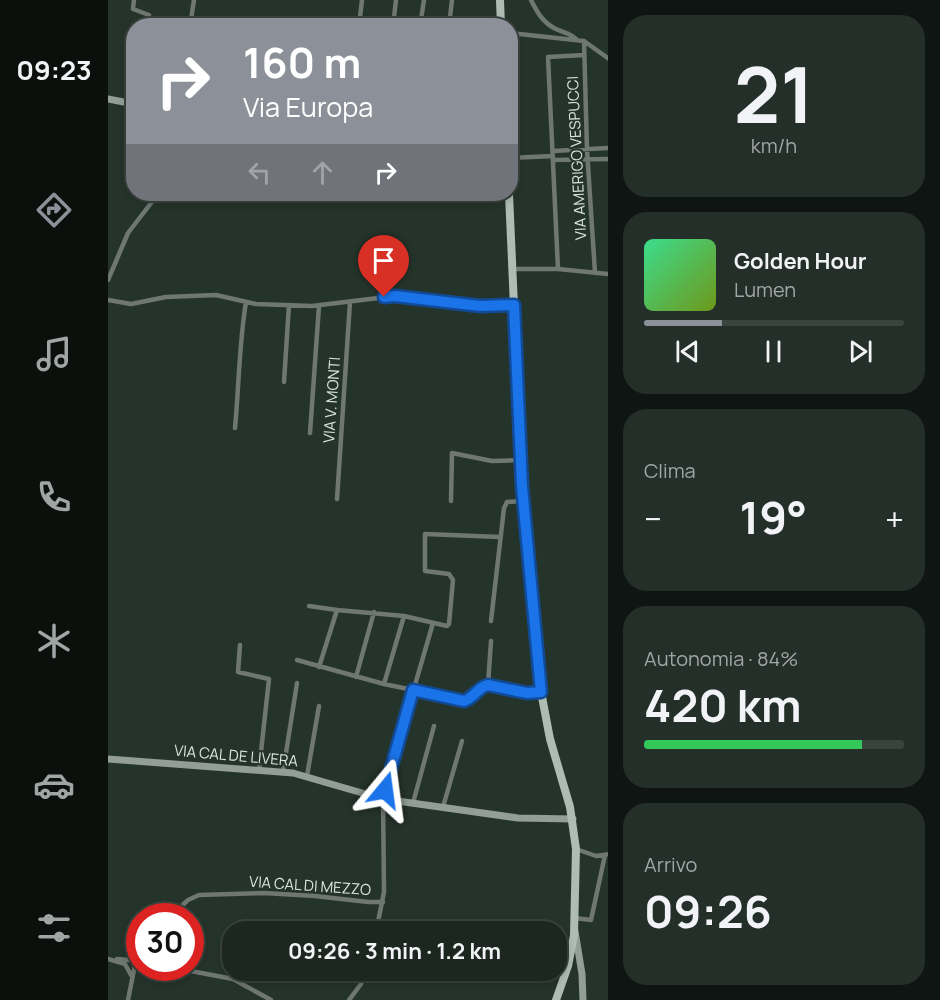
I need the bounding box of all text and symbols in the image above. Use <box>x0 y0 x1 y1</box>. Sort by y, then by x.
text: 160 m <box>243 33 361 91</box>
text: 21 <box>734 40 814 146</box>
icon: right <box>144 42 222 120</box>
text: 09:23 <box>16 51 92 88</box>
street label: VIA AMERIGO VESPUCCI <box>562 76 591 241</box>
text: Via Europa <box>243 88 373 125</box>
text: km/h <box>751 132 797 159</box>
icon: left <box>243 156 276 189</box>
icon: ahead <box>306 156 339 189</box>
icon: right <box>369 156 402 189</box>
icon: directions <box>33 189 75 231</box>
pin <box>358 235 409 297</box>
icon: arrive <box>367 244 400 277</box>
text: Golden Hour <box>734 246 867 276</box>
text: Lumen <box>734 276 796 303</box>
icon: music <box>33 333 75 375</box>
icon: previous <box>671 335 704 368</box>
icon: pause <box>757 335 790 368</box>
icon: next <box>844 335 877 368</box>
street label: VIA V. MONTI <box>318 356 345 444</box>
text: Clima <box>644 457 696 484</box>
icon: phone <box>33 476 75 518</box>
text: 19° <box>739 486 807 548</box>
text: − <box>644 496 662 541</box>
text: + <box>885 496 904 541</box>
icon: climate <box>33 620 75 662</box>
text: Autonomia · 84% <box>644 645 798 672</box>
text: 420 km <box>644 674 801 736</box>
street label: VIA CAL DE LIVERA <box>173 740 299 771</box>
position arrow <box>353 758 417 822</box>
icon: car <box>33 764 75 806</box>
text: Arrivo <box>644 851 697 878</box>
street label: VIA CAL DI MEZZO <box>248 871 372 900</box>
text: 09:26 <box>644 880 772 942</box>
speed limit sign: 30 <box>126 903 204 981</box>
icon: filters <box>33 907 75 949</box>
text: 09:26 · 3 min · 1.2 km <box>288 936 501 966</box>

